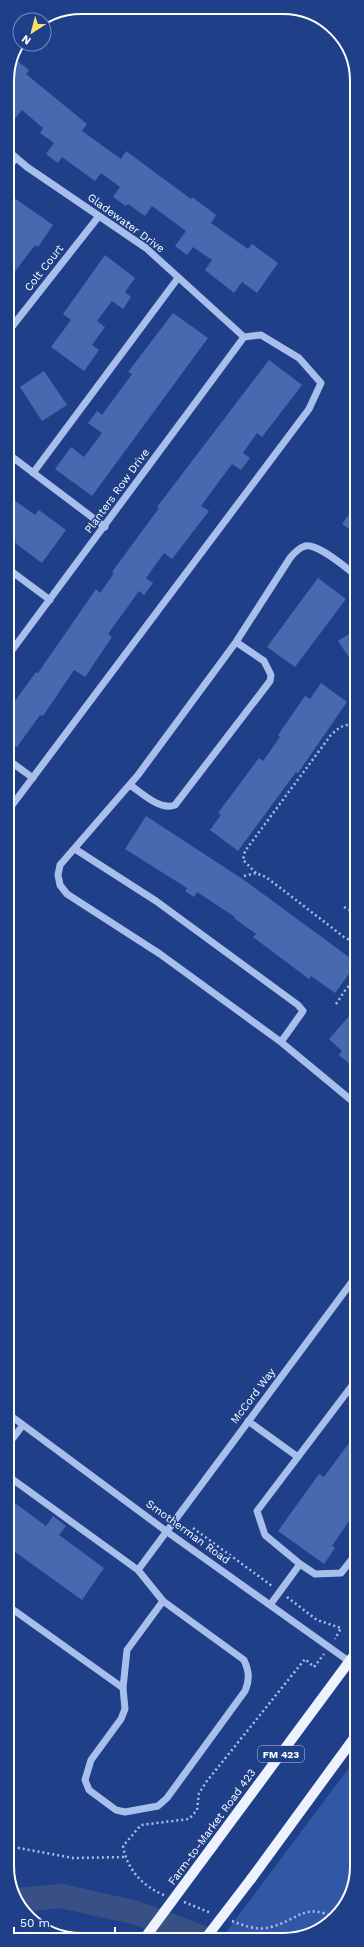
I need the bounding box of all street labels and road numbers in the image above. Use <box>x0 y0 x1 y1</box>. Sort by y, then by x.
street label: Gladewater Drive <box>85 191 167 255</box>
street label: Colt Court <box>22 242 66 294</box>
street label: Planters Row Drive <box>82 446 152 536</box>
street label: McCord Way <box>228 1365 278 1426</box>
street label: Smotherman Road <box>144 1497 232 1567</box>
road number: FM 423 <box>258 1746 304 1762</box>
street label: Farm-to-Market Road 423 <box>166 1766 258 1888</box>

